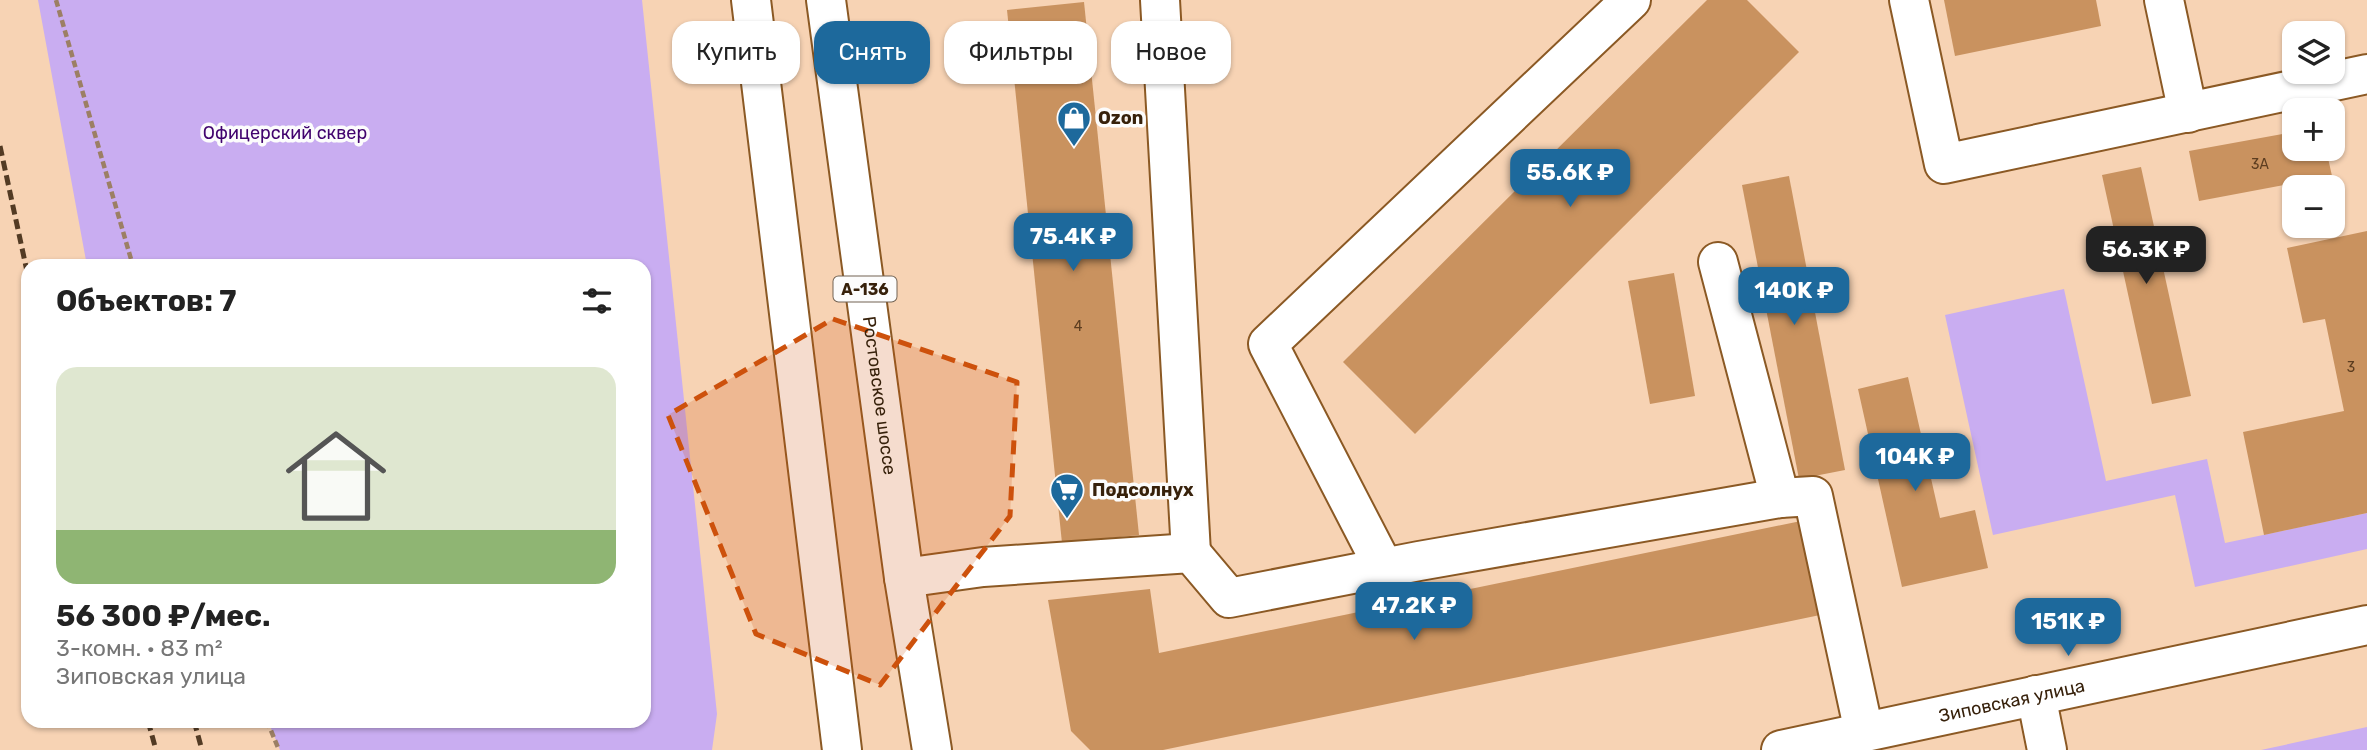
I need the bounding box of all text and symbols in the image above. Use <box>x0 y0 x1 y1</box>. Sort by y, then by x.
chip: Купить <box>672 21 800 84</box>
chip: Снять <box>814 21 930 84</box>
chip: Фильтры <box>944 21 1097 84</box>
chip: Новое <box>1111 21 1231 84</box>
map controls <box>2282 21 2345 238</box>
button: layers <box>2282 21 2345 84</box>
button: + <box>2282 98 2345 161</box>
shop icon: Ozon <box>1055 99 1093 148</box>
place label: Ozon <box>1098 107 1143 129</box>
park label: Офицерский сквер <box>203 122 367 144</box>
pin: 55.6K ₽ <box>1505 150 1635 209</box>
house number: 3А <box>2251 156 2270 173</box>
text: 55.6K ₽ <box>1526 158 1614 186</box>
button: − <box>2282 175 2345 238</box>
pin: 75.4K ₽ <box>1008 214 1138 273</box>
text: 75.4K ₽ <box>1030 222 1116 250</box>
pin: 56.3K ₽ <box>2081 226 2211 286</box>
text: 56.3K ₽ <box>2102 235 2190 263</box>
pin: 140K ₽ <box>1737 268 1851 327</box>
road number: А-136 <box>834 276 896 302</box>
text: 140K ₽ <box>1754 276 1834 304</box>
icon: filters <box>578 282 616 320</box>
text: Объектов: 7 <box>56 283 237 319</box>
street label: Ростовское шоссе <box>858 315 901 476</box>
house number: 4 <box>1074 318 1083 335</box>
house number: 3 <box>2347 359 2355 376</box>
icon: home <box>273 413 399 539</box>
pin: 104K ₽ <box>1858 434 1972 493</box>
text: 104K ₽ <box>1875 442 1955 470</box>
supermarket icon: Подсолнух <box>1048 471 1086 520</box>
place label: Подсолнух <box>1092 479 1194 501</box>
pin: 47.2K ₽ <box>1349 582 1479 642</box>
text: 47.2K ₽ <box>1371 591 1457 619</box>
text: 56 300 ₽/мес. <box>56 598 270 634</box>
pin: 151K ₽ <box>2011 598 2125 658</box>
text: 151K ₽ <box>2031 607 2105 635</box>
text: 3-комн. · 83 m² <box>56 634 223 662</box>
text: Зиповская улица <box>56 662 246 690</box>
street label: Зиповская улица <box>1937 674 2087 727</box>

